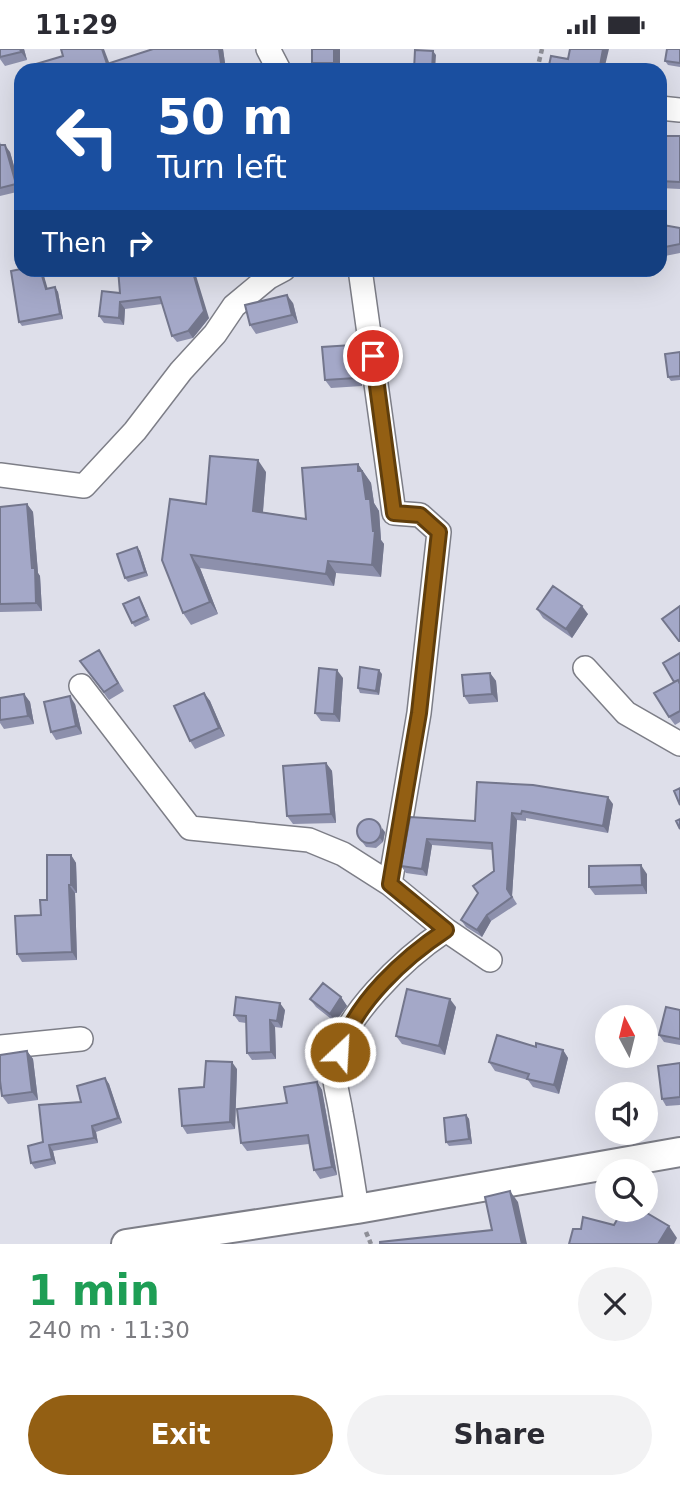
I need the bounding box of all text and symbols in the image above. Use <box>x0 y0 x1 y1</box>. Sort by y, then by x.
text: 11:29 <box>35 10 118 40</box>
text: 50 m <box>157 89 293 146</box>
icon: left <box>42 91 133 182</box>
text: Turn left <box>157 148 287 186</box>
icon: right <box>121 224 159 262</box>
text: Then <box>42 228 107 258</box>
pin <box>343 326 403 386</box>
icon: arrive <box>354 337 392 375</box>
north arrow <box>595 1005 658 1067</box>
map controls <box>595 1005 658 1222</box>
position arrow <box>303 1015 377 1089</box>
button: sound <box>595 1082 658 1145</box>
button: search <box>595 1159 658 1222</box>
text: 1 min <box>28 1266 160 1315</box>
button: close <box>578 1267 652 1341</box>
text: 240 m · 11:30 <box>28 1317 190 1343</box>
button: Exit <box>28 1395 333 1475</box>
button: Share <box>347 1395 652 1475</box>

